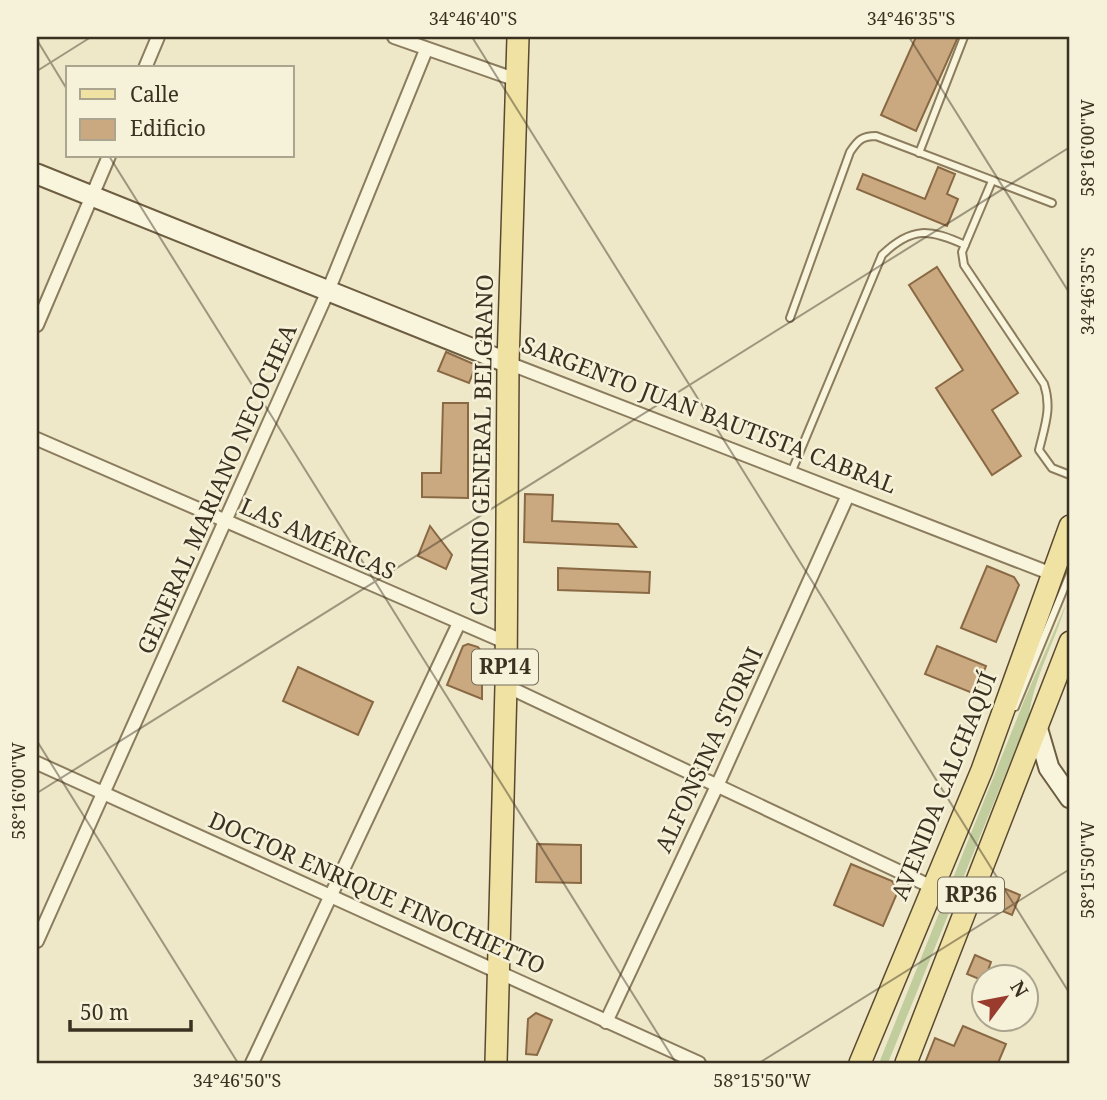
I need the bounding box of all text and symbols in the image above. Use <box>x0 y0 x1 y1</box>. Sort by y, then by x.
text: 34°46'40"S <box>429 6 517 30</box>
text: 34°46'35"S <box>867 6 955 30</box>
legend <box>66 66 294 158</box>
text: Calle <box>130 80 179 108</box>
text: 58°16'00"W <box>1075 99 1099 197</box>
text: Edificio <box>130 114 206 142</box>
text: 34°46'35"S <box>1075 247 1099 335</box>
street label: CAMINO GENERAL BELGRANO <box>462 274 500 616</box>
street label: GENERAL MARIANO NECOCHEA <box>129 318 304 659</box>
street label: SARGENTO JUAN BAUTISTA CABRAL <box>517 328 901 501</box>
street label: LAS AMÉRICAS <box>235 489 401 587</box>
street label: ALFONSINA STORNI <box>646 642 770 858</box>
road number: RP14 <box>472 650 538 684</box>
street label: AVENIDA CALCHAQUÍ <box>883 667 1004 904</box>
text: 58°16'00"W <box>6 742 30 840</box>
street label: DOCTOR ENRIQUE FINOCHIETTO <box>204 803 551 981</box>
text: 58°15'50"W <box>1075 821 1099 919</box>
road number: RP36 <box>938 878 1004 912</box>
north arrow <box>970 964 1040 1034</box>
text: N <box>1004 976 1034 1002</box>
scale bar <box>70 988 191 1032</box>
text: 50 m <box>80 998 129 1026</box>
text: 34°46'50"S <box>193 1068 281 1092</box>
text: 58°15'50"W <box>713 1068 811 1092</box>

